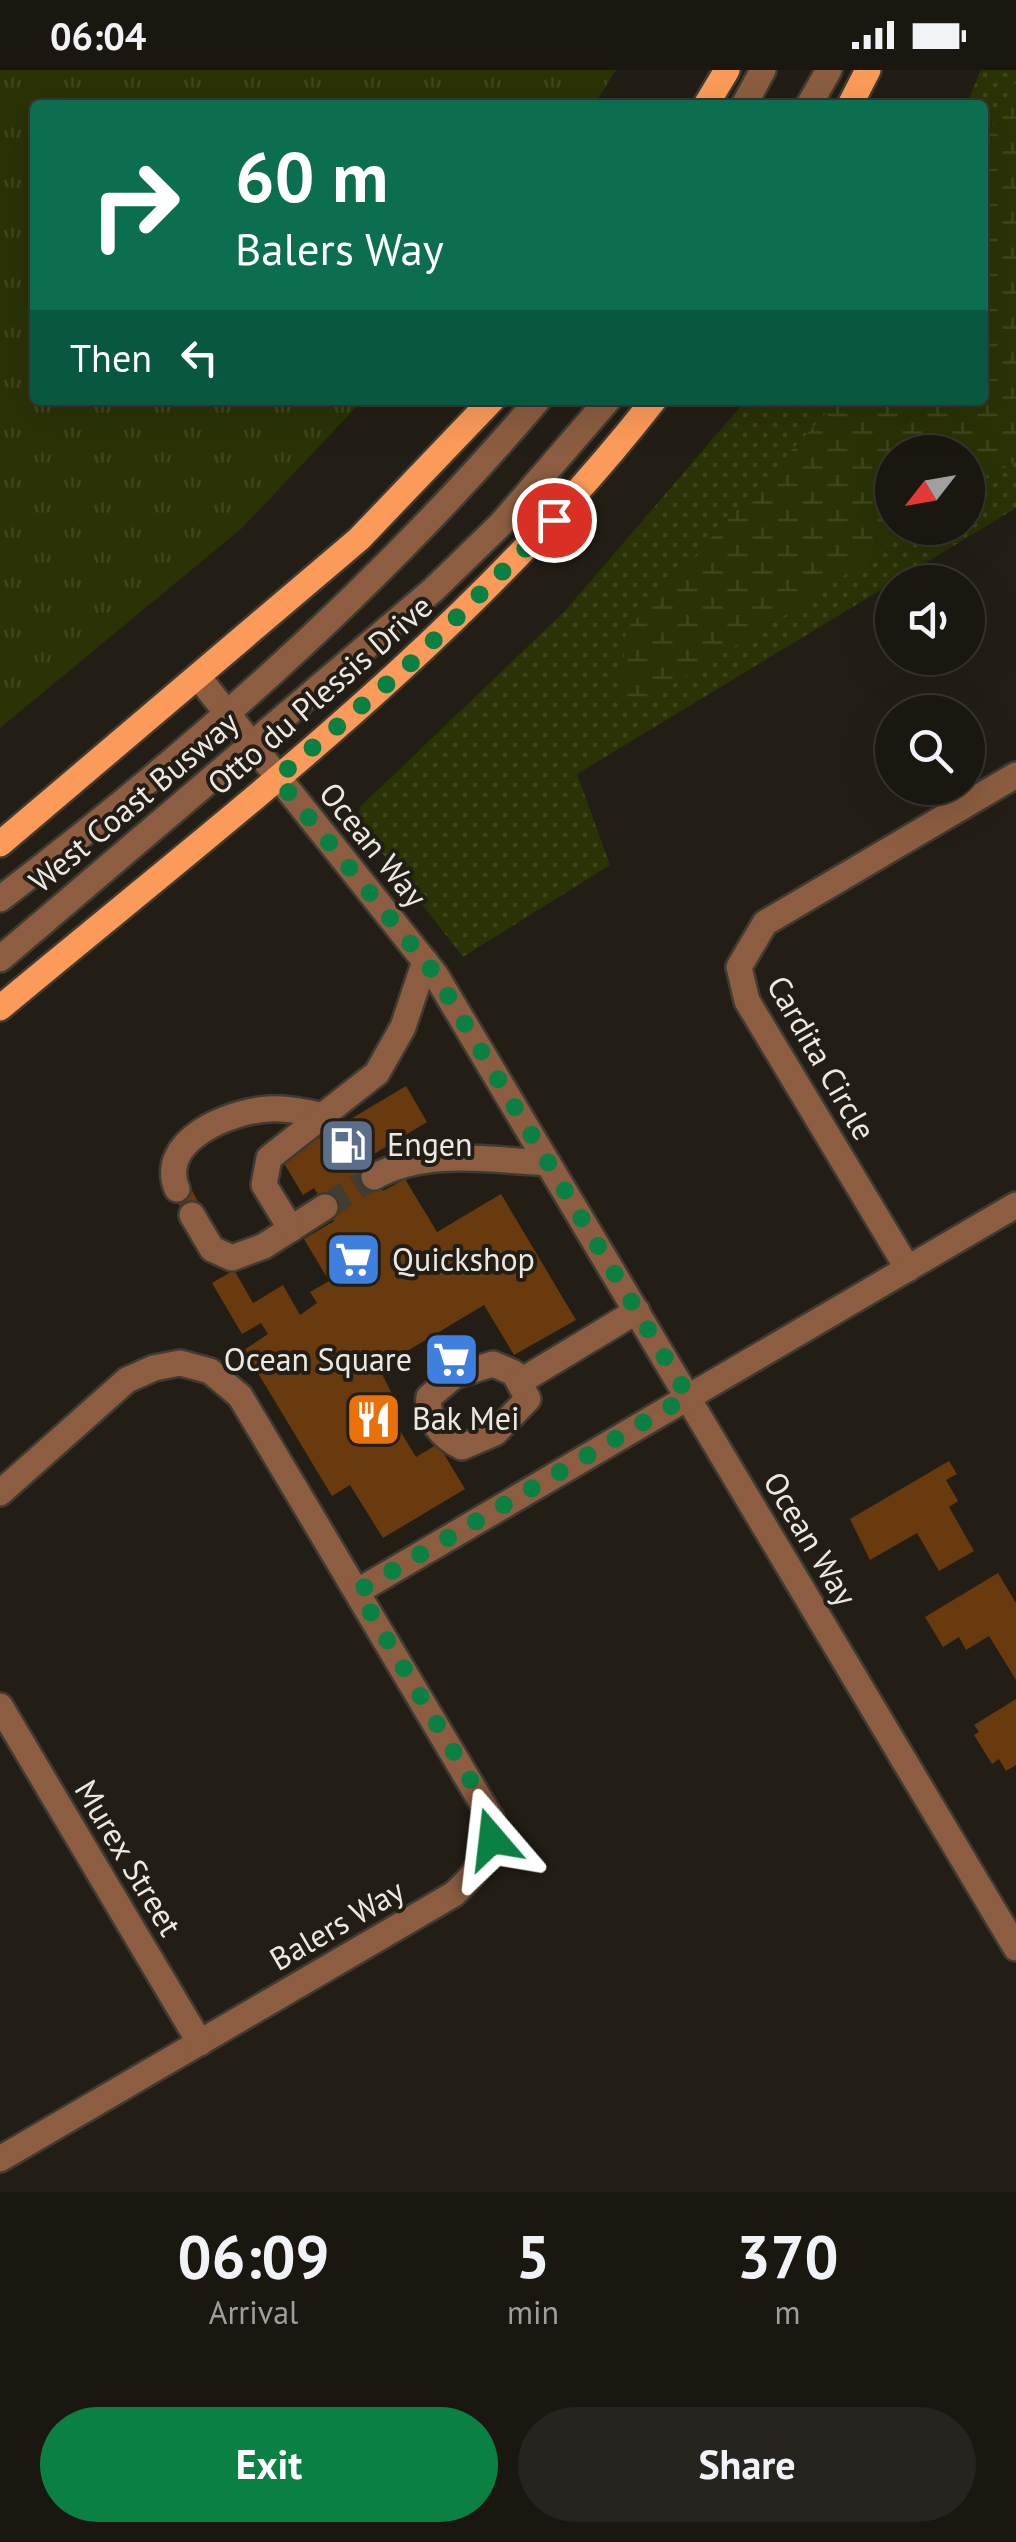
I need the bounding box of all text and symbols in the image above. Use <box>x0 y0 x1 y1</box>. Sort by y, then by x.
text: 06:04 <box>50 11 146 60</box>
text: 60 m <box>235 131 388 221</box>
icon: right <box>70 140 200 270</box>
text: Balers Way <box>235 219 444 277</box>
icon: left <box>172 330 227 385</box>
text: Then <box>70 333 152 382</box>
north arrow <box>875 435 985 545</box>
map controls <box>875 435 985 805</box>
pin <box>512 478 597 563</box>
icon: arrive <box>527 493 582 548</box>
button: sound <box>875 565 985 675</box>
street label: Otto du Plessis Drive <box>198 585 441 803</box>
button: search <box>875 695 985 805</box>
street label: West Coast Busway <box>20 701 247 901</box>
street label: Ocean Way <box>311 773 437 916</box>
street label: Cardita Circle <box>758 968 886 1147</box>
fuel station icon: Engen <box>318 1115 378 1175</box>
place label: Engen <box>387 1123 473 1165</box>
supermarket icon: Quickshop <box>323 1230 383 1290</box>
place label: Quickshop <box>392 1238 535 1280</box>
supermarket icon: Ocean Square <box>421 1330 481 1390</box>
place label: Ocean Square <box>224 1338 412 1380</box>
restaurant icon: Bak Mei <box>343 1389 403 1449</box>
place label: Bak Mei <box>412 1397 520 1439</box>
street label: Ocean Way <box>754 1464 867 1613</box>
street label: Murex Street <box>66 1772 192 1943</box>
position arrow <box>440 1787 544 1891</box>
street label: Balers Way <box>262 1869 411 1979</box>
text: 06:09 <box>177 2217 330 2295</box>
text: 5 <box>516 2217 550 2295</box>
text: 370 <box>737 2217 839 2295</box>
text: Arrival <box>209 2291 298 2333</box>
text: min <box>507 2291 559 2333</box>
text: m <box>775 2291 801 2333</box>
button: Exit <box>40 2407 498 2522</box>
button: Share <box>518 2407 976 2522</box>

